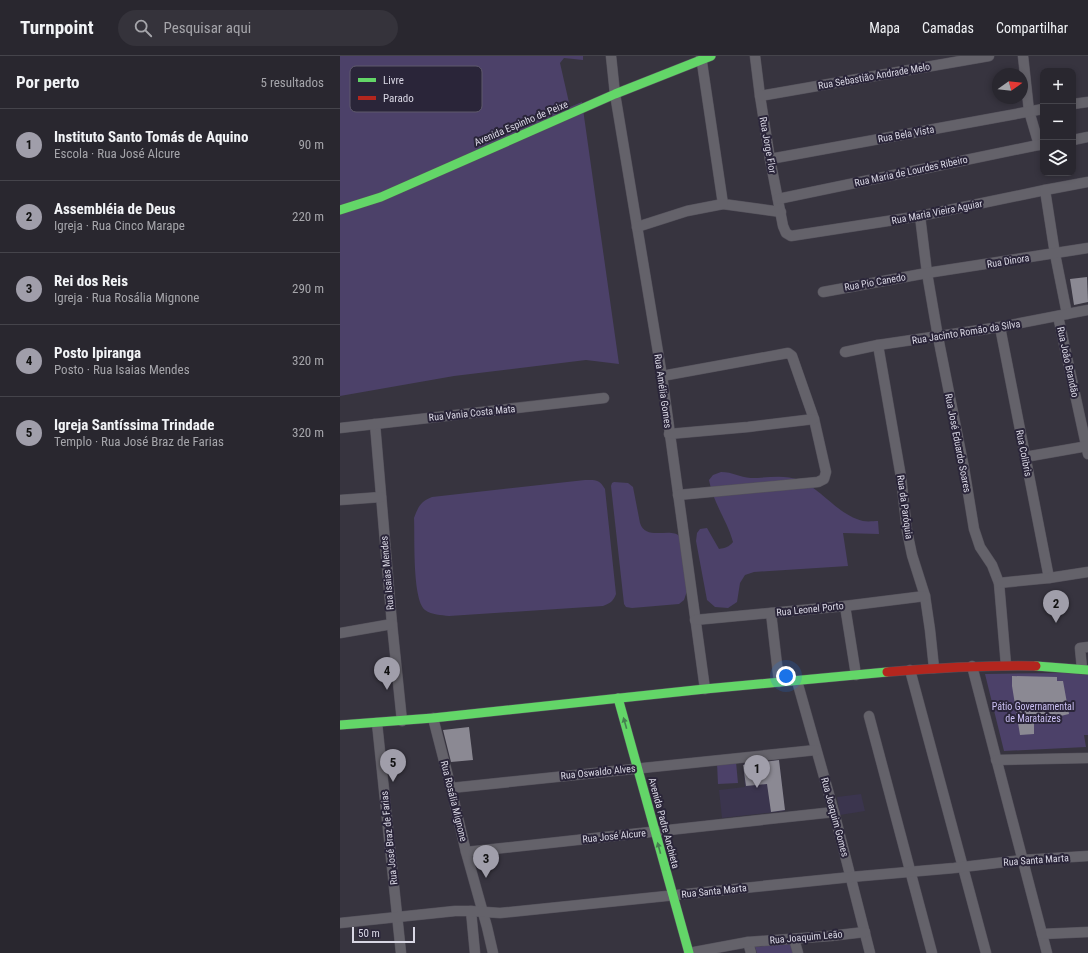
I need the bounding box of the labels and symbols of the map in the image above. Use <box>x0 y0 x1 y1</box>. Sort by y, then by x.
street label: Rua Sebastião Andrade Melo <box>817 61 931 91</box>
legend <box>350 66 482 112</box>
north arrow <box>992 68 1028 104</box>
text: Livre <box>383 74 404 87</box>
text: Parado <box>383 92 414 105</box>
street label: Avenida Espinho de Peixe <box>472 98 570 148</box>
street label: Rua Jorge Flor <box>758 116 778 174</box>
street label: Rua Bela Vista <box>877 124 935 144</box>
street label: Rua Maria de Lourdes Ribeiro <box>853 154 969 188</box>
street label: Rua Maria Vieira Aguiar <box>891 198 983 226</box>
street label: Rua Dinora <box>986 252 1030 270</box>
street label: Rua Pio Canedo <box>843 271 907 293</box>
street label: Rua Jacinto Romão da Silva <box>911 318 1021 346</box>
street label: Rua João Brandão <box>1055 326 1081 398</box>
street label: Rua Amélia Gomes <box>652 353 674 429</box>
street label: Rua José Eduardo Soares <box>943 393 973 494</box>
street label: Rua Vania Costa Mata <box>428 403 516 423</box>
street label: Rua Colibris <box>1014 429 1034 478</box>
street label: Rua da Paróquia <box>895 474 915 540</box>
street label: Rua Isaias Mendes <box>378 535 396 610</box>
pin: 2 <box>1043 590 1069 623</box>
street label: Rua Leonel Porto <box>776 600 844 618</box>
pin: 4 <box>374 657 400 690</box>
your location <box>776 666 796 686</box>
park label: Pátio Governamental de Marataízes <box>992 701 1074 724</box>
one-way arrow <box>622 717 628 729</box>
pin: 5 <box>380 749 406 782</box>
pin: 1 <box>744 755 770 788</box>
street label: Rua Rosália Mignone <box>439 760 469 843</box>
street label: Rua Oswaldo Alves <box>560 763 636 781</box>
street label: Avenida Padre Anchieta <box>647 776 681 870</box>
street label: Rua Joaquim Gomes <box>819 776 851 858</box>
street label: Rua José Braz de Farias <box>379 790 399 886</box>
street label: Rua José Alcure <box>582 827 647 845</box>
one-way arrow <box>656 842 662 854</box>
pin: 3 <box>473 845 499 878</box>
street label: Rua Santa Marta <box>1003 852 1069 868</box>
street label: Rua Santa Marta <box>681 882 747 900</box>
scale bar <box>352 925 415 944</box>
street label: Rua Joaquim Leão <box>769 928 843 946</box>

